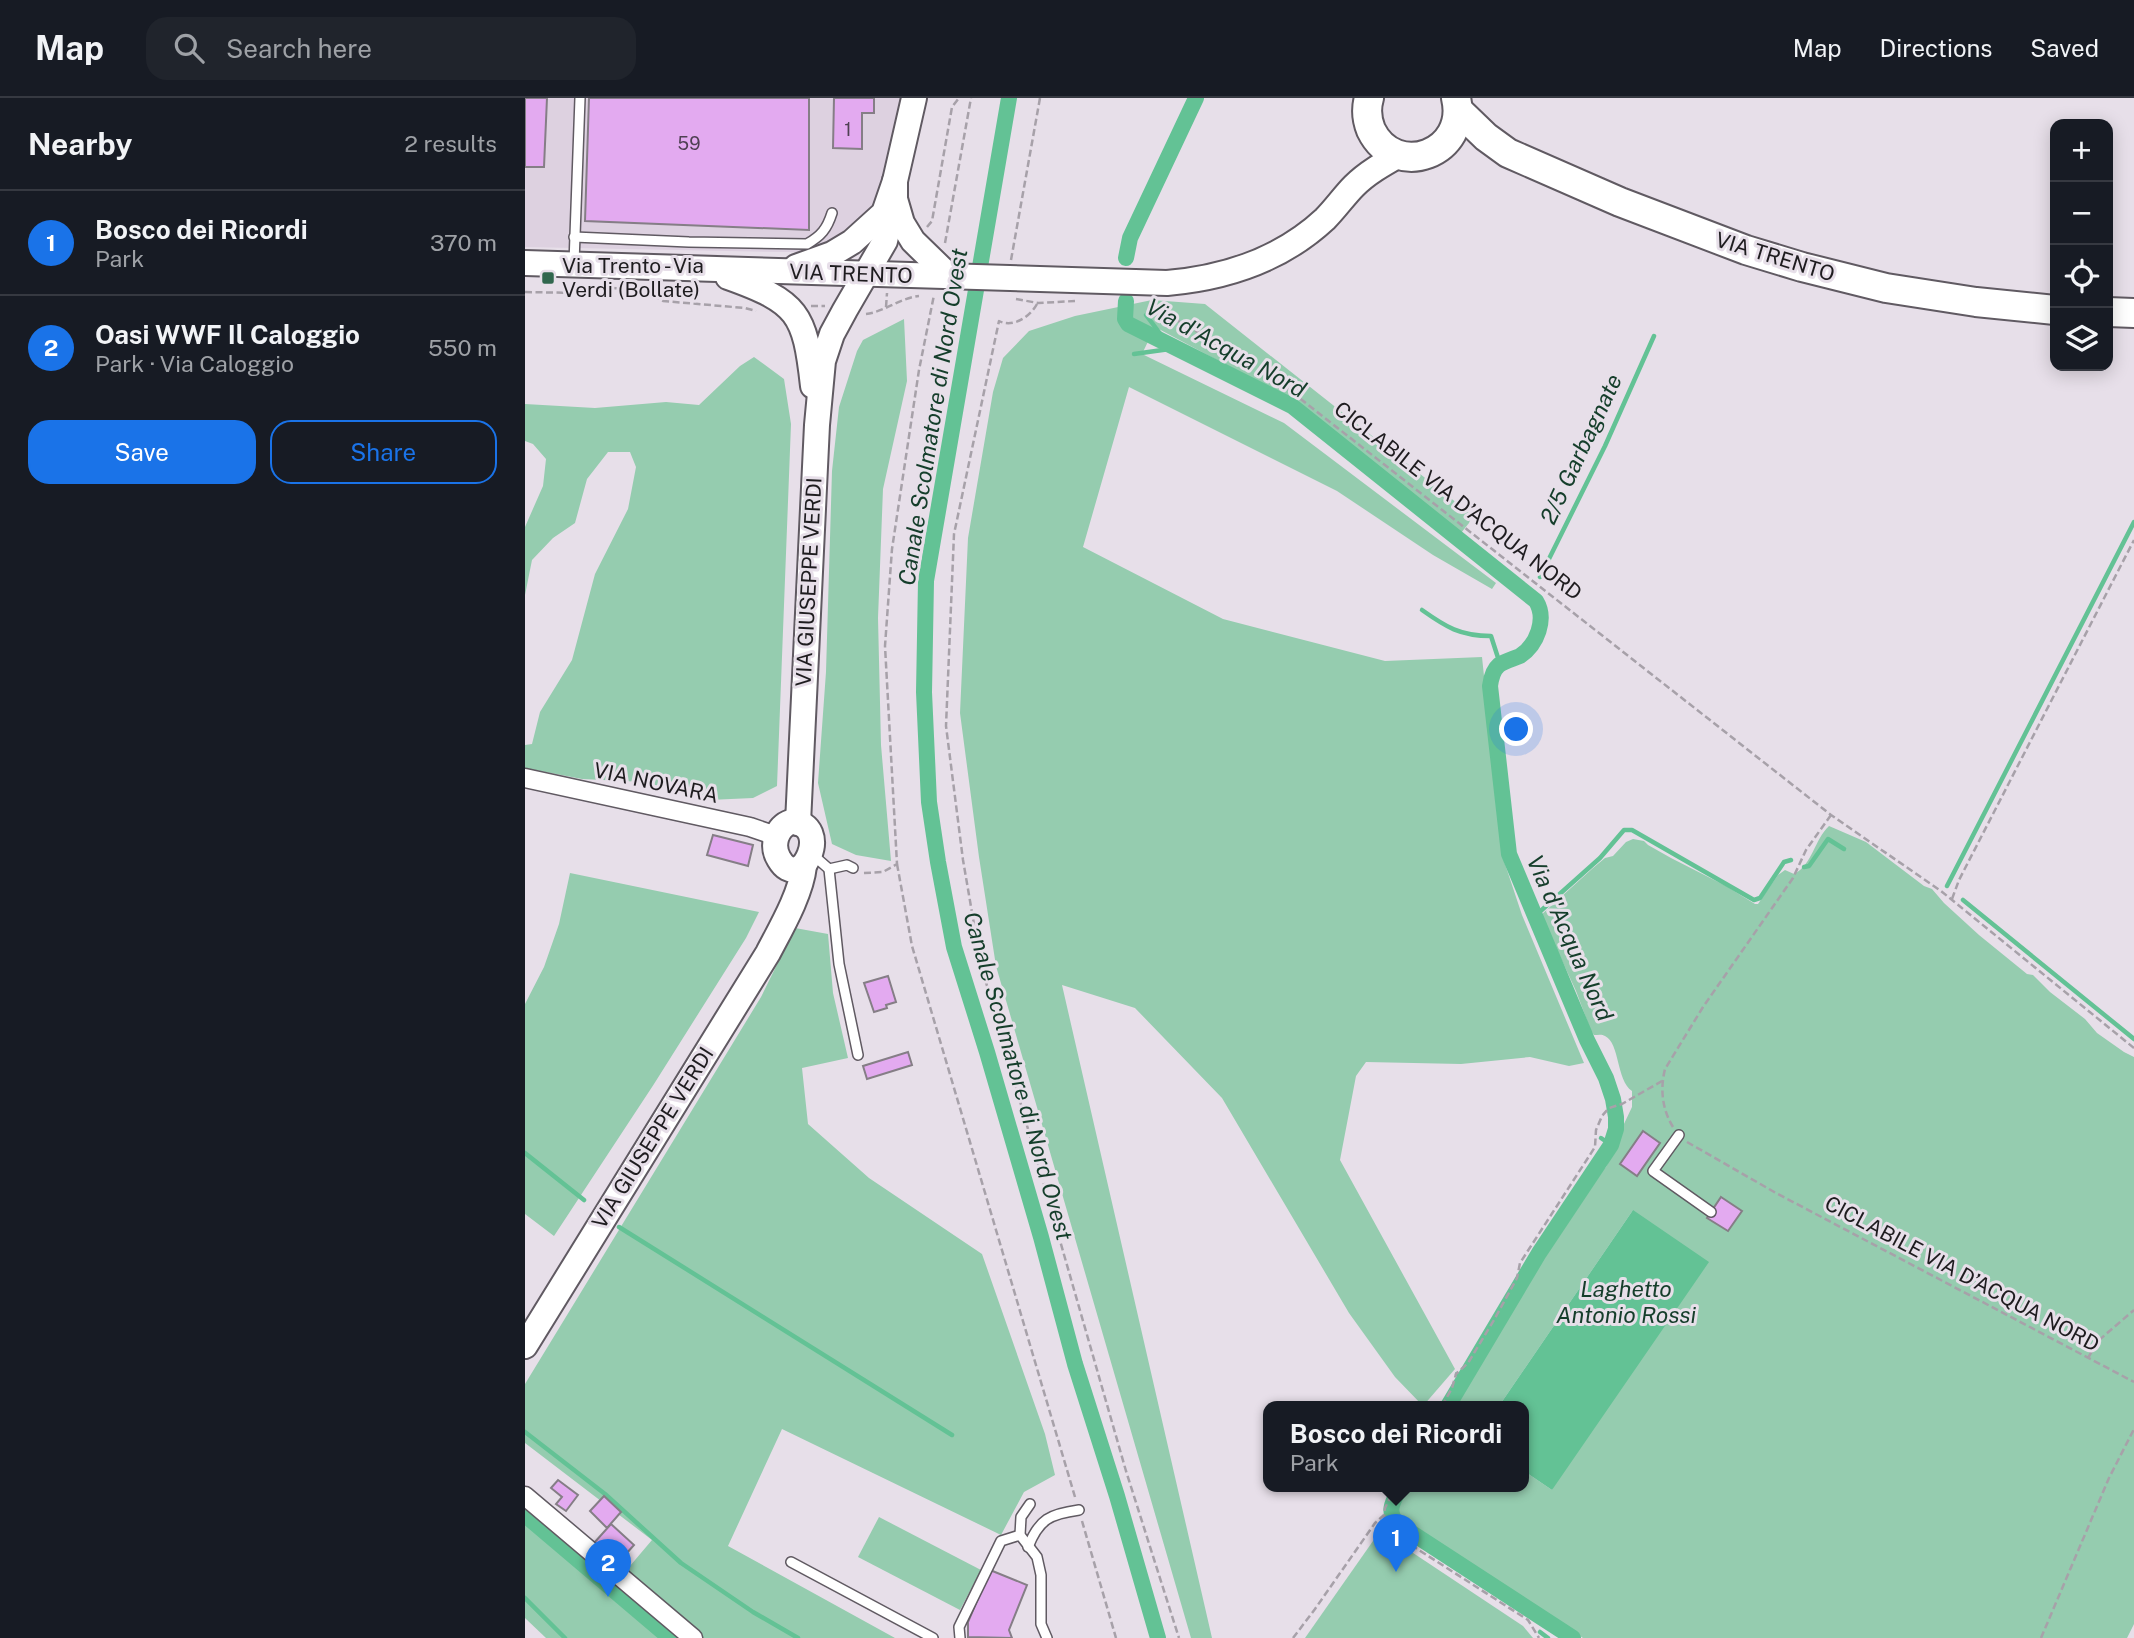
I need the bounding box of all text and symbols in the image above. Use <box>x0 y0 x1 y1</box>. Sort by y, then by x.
search box <box>146 17 636 80</box>
text: Map <box>35 29 104 67</box>
icon: search <box>170 29 208 67</box>
text: Search here <box>226 33 372 64</box>
text: Map <box>1793 34 1842 62</box>
text: Directions <box>1880 34 1992 62</box>
text: Saved <box>2030 34 2099 62</box>
house number: 1 <box>844 119 852 140</box>
map controls <box>2050 119 2113 371</box>
button: + <box>2050 119 2113 182</box>
text: Nearby <box>28 126 132 162</box>
text: 2 results <box>404 130 497 157</box>
house number: 59 <box>678 133 700 154</box>
button: − <box>2050 182 2113 245</box>
text: Bosco dei Ricordi <box>95 214 308 245</box>
street label: VIA TRENTO <box>1712 227 1838 287</box>
text: 1 <box>46 229 56 256</box>
text: 370 m <box>430 229 497 256</box>
text: Park <box>95 245 144 272</box>
button: locate <box>2050 245 2113 308</box>
water label: Canale Scolmatore di Nord Ovest <box>893 246 973 587</box>
place label: Via Trento - Via Verdi (Bollate) <box>562 253 704 302</box>
street label: VIA TRENTO <box>789 259 913 288</box>
marker: Via Trento - Via Verdi (Bollate) <box>540 270 556 286</box>
water label: Via d'Acqua Nord <box>1142 292 1311 403</box>
button: layers <box>2050 308 2113 371</box>
text: Oasi WWF Il Caloggio <box>95 319 360 350</box>
text: 2 <box>44 334 58 361</box>
text: 550 m <box>428 334 497 361</box>
text: Park · Via Caloggio <box>95 350 294 377</box>
water label: 2/5 Garbagnate <box>1534 369 1627 528</box>
street label: CICLABILE VIA D’ACQUA NORD <box>1329 396 1587 605</box>
button: Save <box>28 420 256 484</box>
button: Share <box>270 420 497 484</box>
street label: VIA GIUSEPPE VERDI <box>791 477 826 687</box>
your location <box>1499 712 1533 746</box>
street label: VIA NOVARA <box>591 757 721 808</box>
water label: Via d'Acqua Nord <box>1522 851 1619 1025</box>
water label: Canale Scolmatore di Nord Ovest <box>959 908 1079 1244</box>
street label: VIA GIUSEPPE VERDI <box>586 1042 719 1233</box>
street label: CICLABILE VIA D’ACQUA NORD <box>1821 1190 2104 1357</box>
water label: Laghetto Antonio Rossi <box>1556 1275 1696 1328</box>
popup <box>1263 1401 1529 1492</box>
text: Bosco dei Ricordi <box>1290 1418 1502 1449</box>
text: Park <box>1290 1449 1339 1476</box>
pin: 1 <box>1373 1514 1419 1572</box>
pin: 2 <box>585 1539 631 1597</box>

